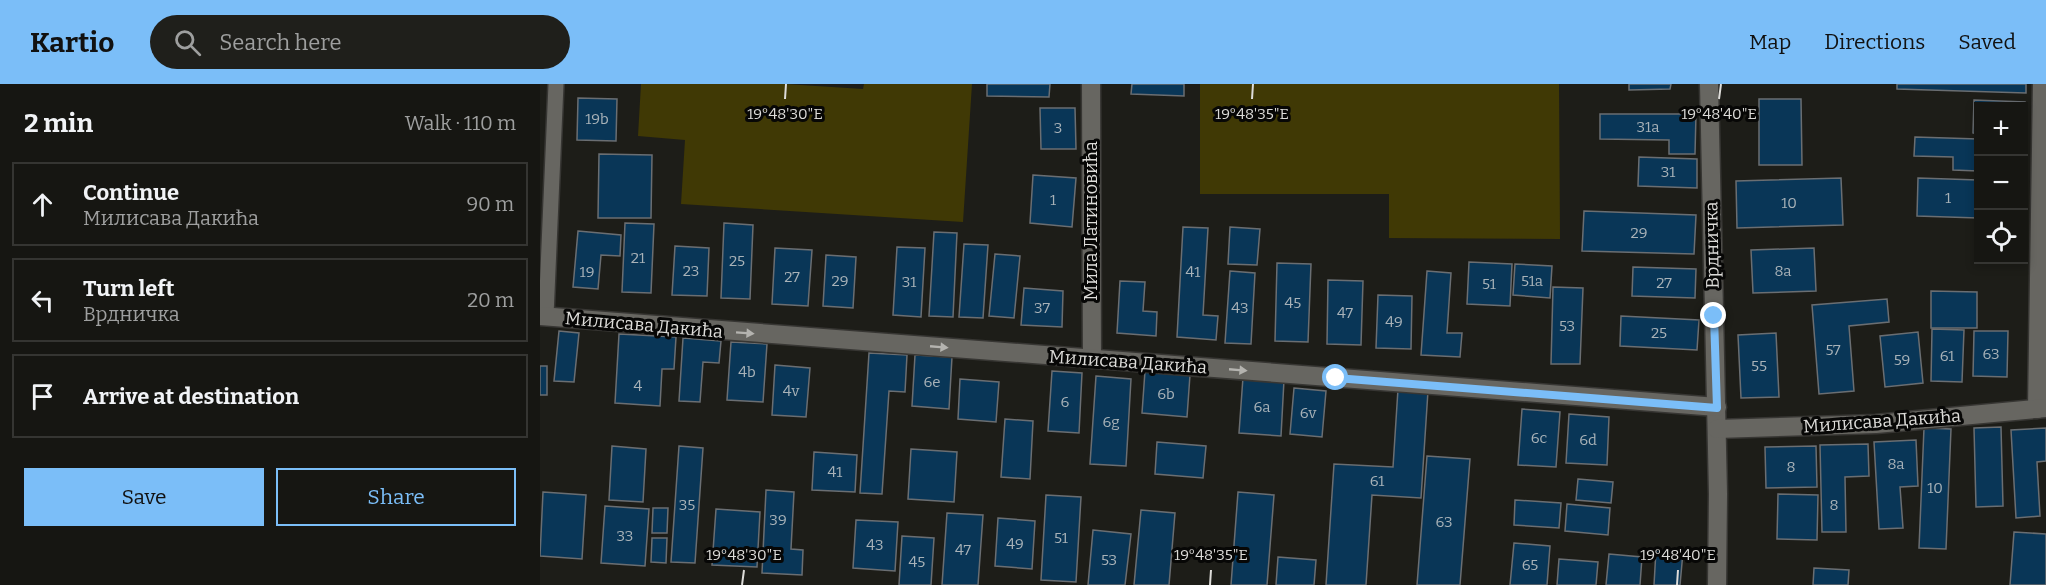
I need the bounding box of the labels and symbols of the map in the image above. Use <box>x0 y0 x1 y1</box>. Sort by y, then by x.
text: 19°48'30"E <box>747 105 823 123</box>
text: 19°48'35"E <box>1215 105 1289 123</box>
text: 19°48'40"E <box>1681 105 1757 123</box>
house number: 19b <box>585 110 609 128</box>
house number: 31a <box>1637 118 1659 136</box>
house number: 3 <box>1054 119 1062 137</box>
street label: Мила Латиновића <box>1080 141 1102 301</box>
house number: 31 <box>1661 163 1675 181</box>
house number: 1 <box>1945 189 1951 207</box>
house number: 1 <box>1050 191 1056 209</box>
house number: 10 <box>1781 194 1797 212</box>
street label: Врдничка <box>1700 201 1724 289</box>
house number: 29 <box>1631 224 1647 242</box>
house number: 21 <box>631 249 645 267</box>
house number: 25 <box>729 252 745 270</box>
house number: 23 <box>683 262 699 280</box>
house number: 8a <box>1775 262 1791 280</box>
house number: 19 <box>580 263 594 281</box>
house number: 41 <box>1186 263 1200 281</box>
house number: 27 <box>784 268 800 286</box>
house number: 29 <box>832 272 848 290</box>
house number: 51a <box>1521 272 1543 290</box>
house number: 31 <box>902 273 916 291</box>
house number: 27 <box>1656 274 1672 292</box>
house number: 51 <box>1482 275 1496 293</box>
house number: 45 <box>1285 294 1301 312</box>
house number: 37 <box>1034 299 1051 317</box>
house number: 43 <box>1231 299 1249 317</box>
route end <box>1700 302 1726 328</box>
house number: 47 <box>1337 304 1354 322</box>
street label: Милисава Дакића <box>564 307 724 343</box>
house number: 49 <box>1385 313 1403 331</box>
house number: 53 <box>1559 317 1575 335</box>
house number: 25 <box>1651 324 1667 342</box>
one-way arrow <box>735 328 754 338</box>
house number: 57 <box>1825 341 1841 359</box>
one-way arrow <box>930 342 949 352</box>
house number: 63 <box>1982 345 2000 363</box>
street label: Милисава Дакића <box>1048 346 1208 379</box>
house number: 61 <box>1940 347 1954 365</box>
house number: 59 <box>1894 351 1910 369</box>
house number: 55 <box>1751 357 1767 375</box>
house number: 4b <box>738 363 756 381</box>
route start <box>1322 364 1348 390</box>
one-way arrow <box>1229 365 1248 375</box>
house number: 6e <box>923 373 941 391</box>
house number: 4 <box>634 377 643 395</box>
house number: 4v <box>783 382 799 400</box>
house number: 6b <box>1157 385 1175 403</box>
house number: 6 <box>1061 393 1070 411</box>
house number: 6a <box>1253 398 1271 416</box>
house number: 6v <box>1300 404 1316 422</box>
street label: Милисава Дакића <box>1802 404 1962 437</box>
house number: 6g <box>1102 413 1120 431</box>
house number: 6c <box>1531 429 1548 447</box>
house number: 6d <box>1579 431 1597 449</box>
house number: 8a <box>1888 455 1904 473</box>
house number: 8 <box>1786 458 1796 476</box>
house number: 41 <box>828 463 842 481</box>
house number: 61 <box>1370 472 1384 490</box>
house number: 10 <box>1927 479 1943 497</box>
house number: 35 <box>679 496 695 514</box>
house number: 8 <box>1829 496 1839 514</box>
house number: 39 <box>769 511 787 529</box>
house number: 63 <box>1435 513 1453 531</box>
house number: 33 <box>617 527 633 545</box>
house number: 51 <box>1054 529 1068 547</box>
house number: 49 <box>1006 535 1024 553</box>
house number: 43 <box>866 536 884 554</box>
house number: 47 <box>955 541 972 559</box>
text: 19°48'30"E <box>706 546 782 564</box>
text: 19°48'35"E <box>1174 546 1248 564</box>
text: 19°48'40"E <box>1640 546 1716 564</box>
house number: 53 <box>1101 551 1117 569</box>
house number: 45 <box>909 553 925 571</box>
house number: 65 <box>1522 556 1538 574</box>

